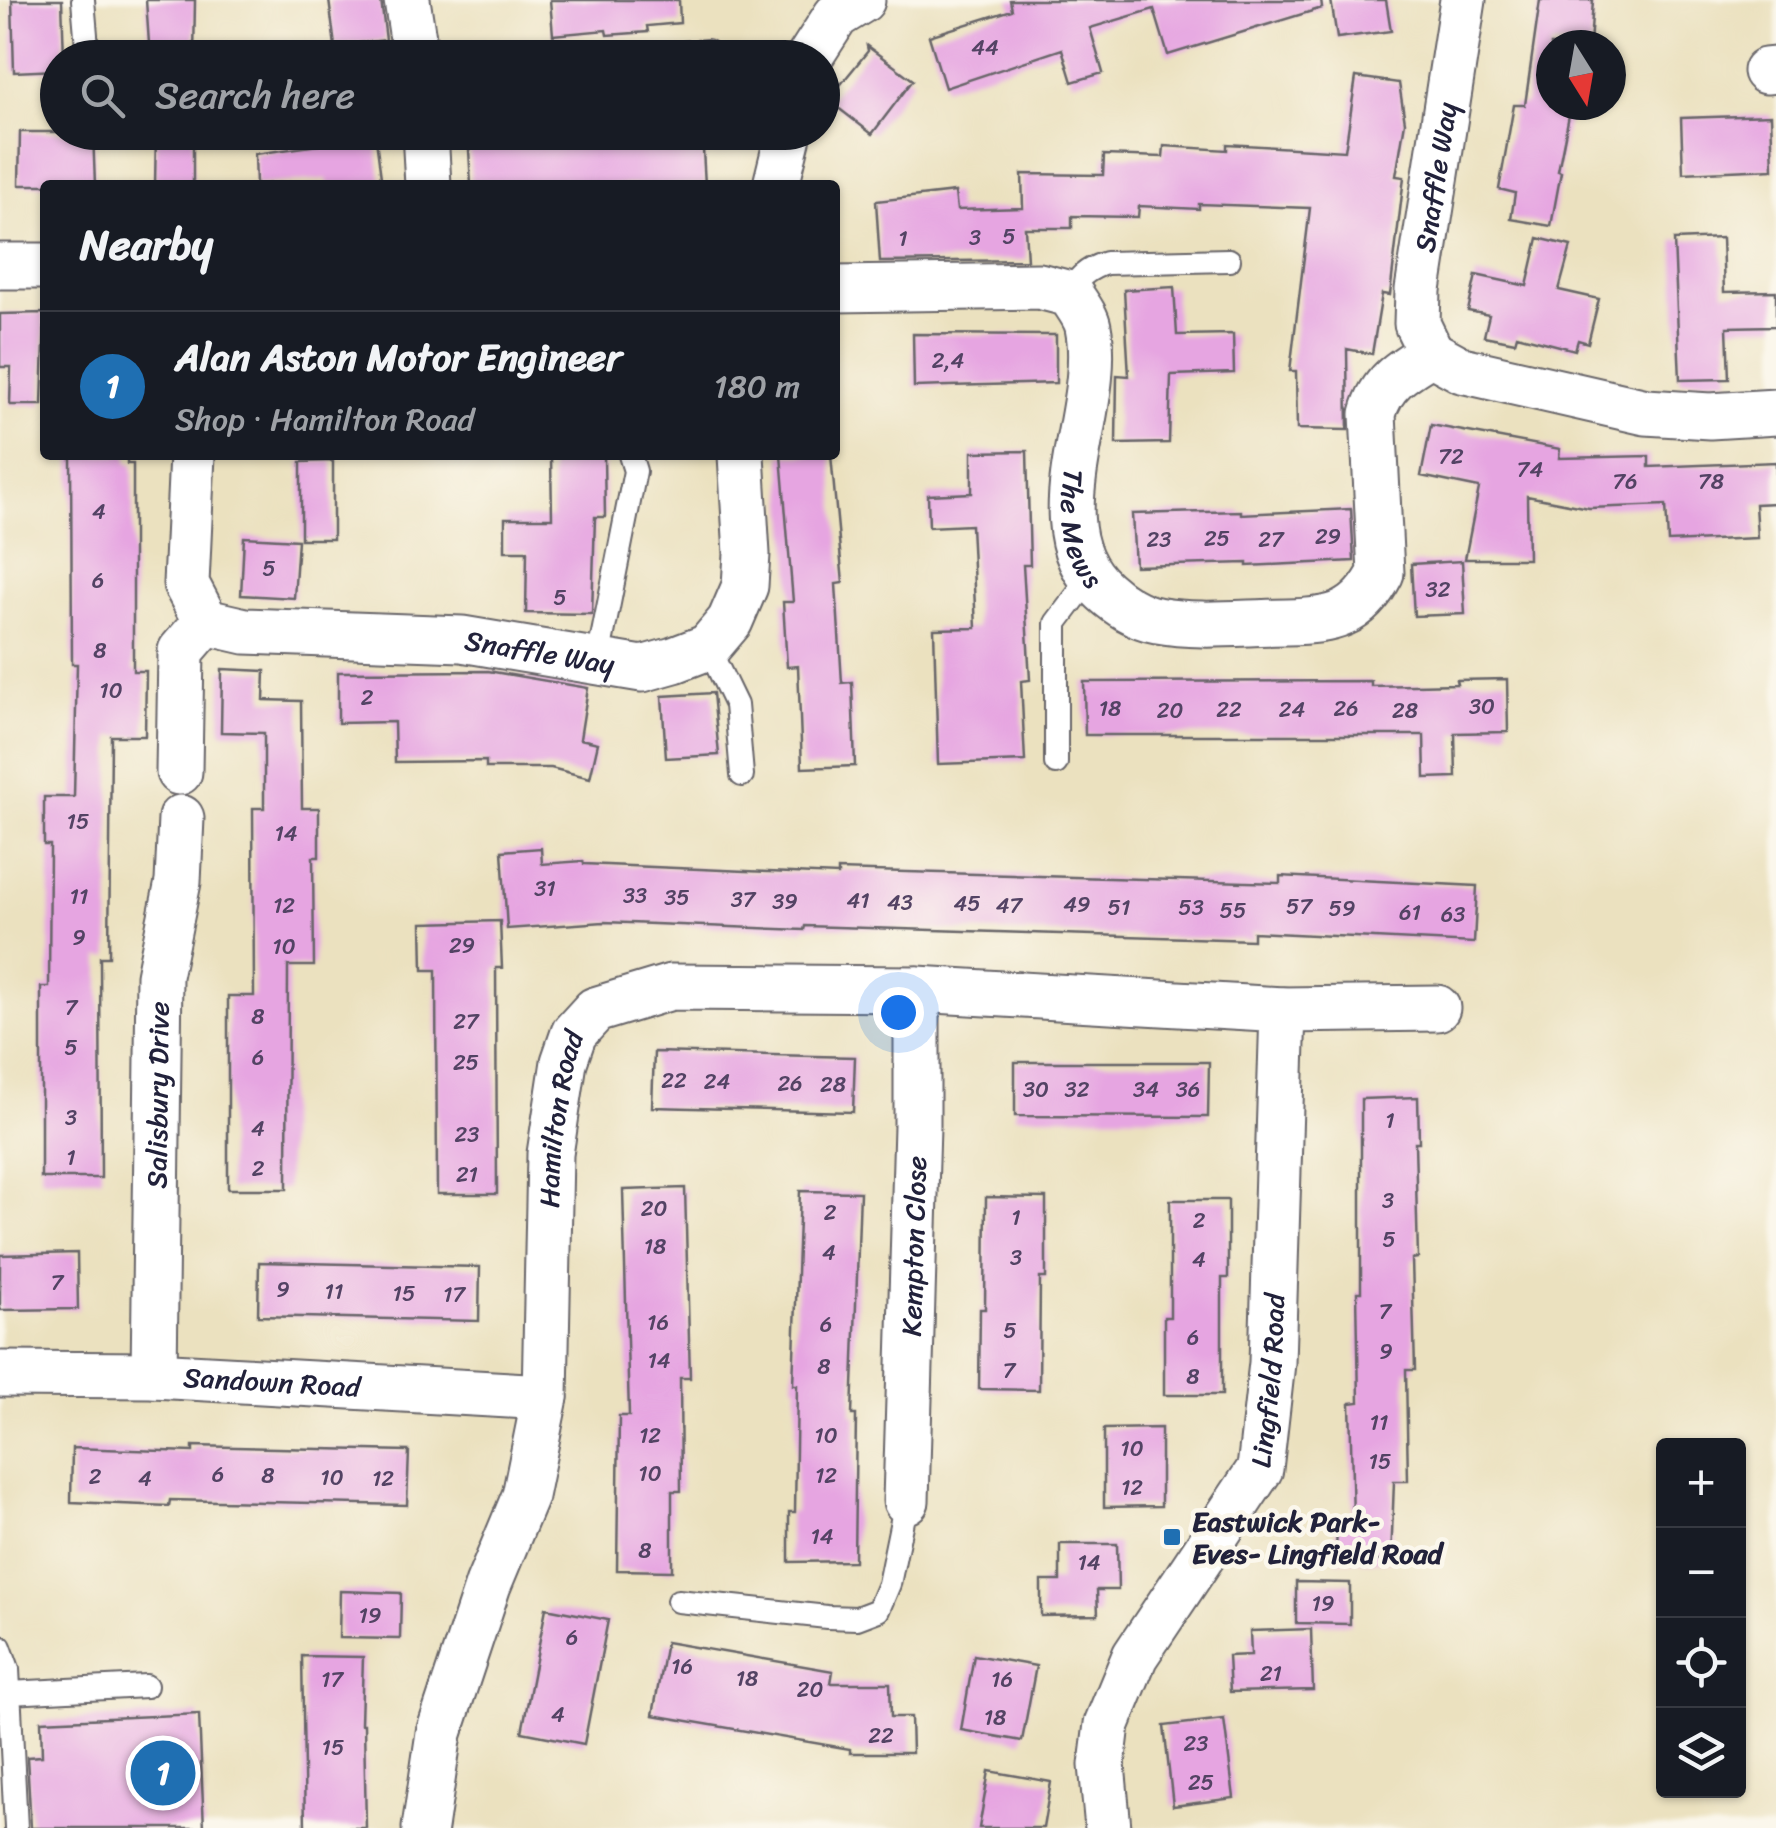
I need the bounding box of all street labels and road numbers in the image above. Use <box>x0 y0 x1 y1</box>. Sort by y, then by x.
street label: Snaffle Way <box>1400 98 1471 256</box>
street label: The Mews <box>1047 466 1116 600</box>
street label: Snaffle Way <box>461 615 619 689</box>
street label: Salisbury Drive <box>132 1001 183 1189</box>
street label: Hamilton Road <box>524 1022 598 1208</box>
street label: Kempton Close <box>886 1155 941 1337</box>
street label: Lingfield Road <box>1236 1290 1299 1470</box>
street label: Sandown Road <box>182 1352 364 1411</box>

